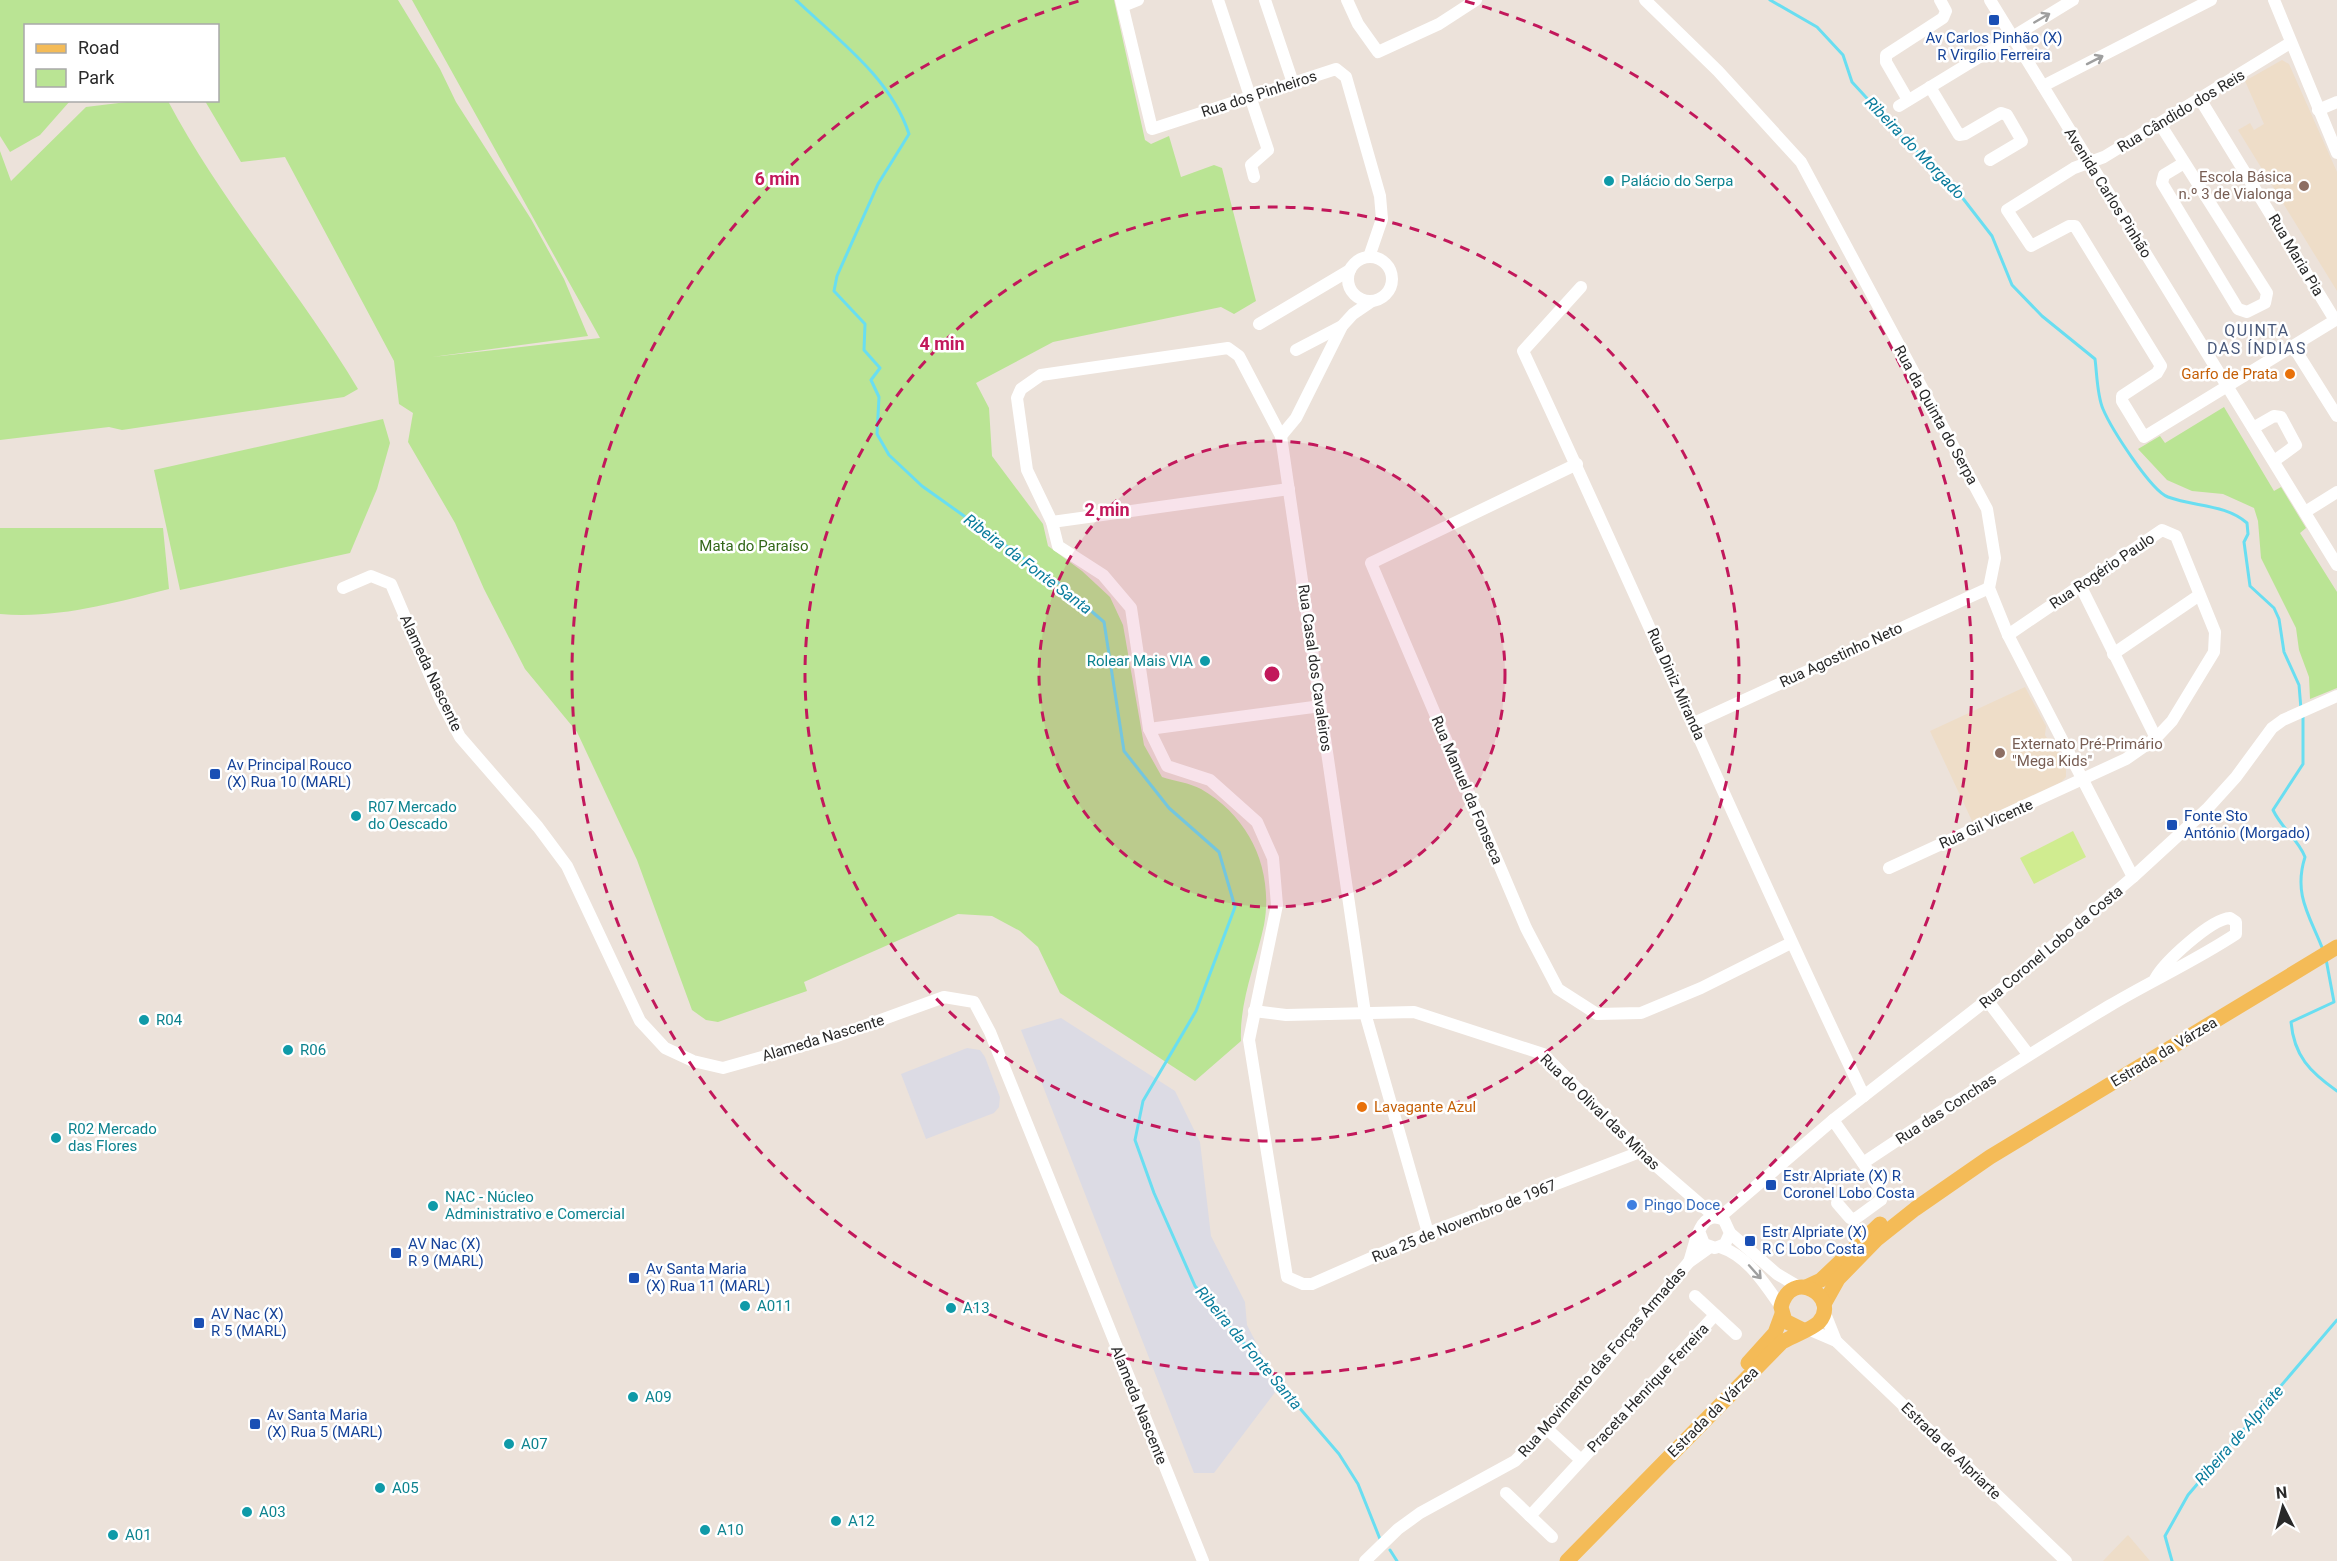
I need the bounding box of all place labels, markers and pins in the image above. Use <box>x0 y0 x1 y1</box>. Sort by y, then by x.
marker: Av Carlos Pinhão (X) R Virgílio Ferreira <box>1987 13 2001 27</box>
place label: Av Carlos Pinhão (X) R Virgílio Ferreira <box>1926 29 2062 64</box>
place label: Escola Básica n.º 3 de Vialonga <box>2179 168 2292 203</box>
place label: Palácio do Serpa <box>1621 172 1733 190</box>
marker: Palácio do Serpa <box>1602 174 1616 188</box>
marker: Escola Básica n.º 3 de Vialonga <box>2297 179 2311 193</box>
place label: Garfo de Prata <box>2181 365 2278 383</box>
marker: Garfo de Prata <box>2283 367 2297 381</box>
place label: Rolear Mais VIA <box>1087 652 1193 670</box>
marker: Rolear Mais VIA <box>1198 654 1212 668</box>
centre of rings <box>1262 664 1282 684</box>
place label: Externato Pré-Primário "Mega Kids" <box>2012 735 2163 770</box>
marker: Externato Pré-Primário "Mega Kids" <box>1993 746 2007 760</box>
place label: Av Principal Rouco (X) Rua 10 (MARL) <box>227 756 352 791</box>
marker: Av Principal Rouco (X) Rua 10 (MARL) <box>208 767 222 781</box>
place label: R07 Mercado do Oescado <box>368 798 457 833</box>
place label: Fonte Sto António (Morgado) <box>2184 807 2310 842</box>
marker: R07 Mercado do Oescado <box>349 809 363 823</box>
marker: Fonte Sto António (Morgado) <box>2165 818 2179 832</box>
place label: R04 <box>156 1011 183 1029</box>
marker: R04 <box>137 1013 151 1027</box>
place label: R06 <box>300 1041 326 1059</box>
marker: R06 <box>281 1043 295 1057</box>
place label: Lavagante Azul <box>1374 1098 1476 1116</box>
marker: Lavagante Azul <box>1355 1100 1369 1114</box>
place label: R02 Mercado das Flores <box>68 1120 157 1155</box>
marker: R02 Mercado das Flores <box>49 1131 63 1145</box>
place label: Estr Alpriate (X) R Coronel Lobo Costa <box>1783 1167 1915 1202</box>
marker: Estr Alpriate (X) R Coronel Lobo Costa <box>1764 1178 1778 1192</box>
place label: NAC - Núcleo Administrativo e Comercial <box>445 1188 625 1223</box>
place label: Pingo Doce <box>1644 1196 1720 1214</box>
marker: Pingo Doce <box>1625 1198 1639 1212</box>
marker: NAC - Núcleo Administrativo e Comercial <box>426 1199 440 1213</box>
place label: Estr Alpriate (X) R C Lobo Costa <box>1762 1223 1867 1258</box>
marker: Estr Alpriate (X) R C Lobo Costa <box>1743 1234 1757 1248</box>
place label: AV Nac (X) R 9 (MARL) <box>408 1235 484 1270</box>
marker: AV Nac (X) R 9 (MARL) <box>389 1246 403 1260</box>
place label: Av Santa Maria (X) Rua 11 (MARL) <box>646 1260 770 1295</box>
marker: Av Santa Maria (X) Rua 11 (MARL) <box>627 1271 641 1285</box>
place label: A011 <box>757 1297 792 1315</box>
marker: A011 <box>738 1299 752 1313</box>
place label: A13 <box>963 1299 990 1317</box>
marker: A13 <box>944 1301 958 1315</box>
place label: AV Nac (X) R 5 (MARL) <box>211 1305 287 1340</box>
marker: AV Nac (X) R 5 (MARL) <box>192 1316 206 1330</box>
place label: A09 <box>645 1388 672 1406</box>
marker: A09 <box>626 1390 640 1404</box>
place label: Av Santa Maria (X) Rua 5 (MARL) <box>267 1406 383 1441</box>
marker: Av Santa Maria (X) Rua 5 (MARL) <box>248 1417 262 1431</box>
place label: A07 <box>521 1435 548 1453</box>
marker: A07 <box>502 1437 516 1451</box>
place label: A05 <box>392 1479 419 1497</box>
marker: A05 <box>373 1481 387 1495</box>
place label: A03 <box>259 1503 286 1521</box>
marker: A03 <box>240 1505 254 1519</box>
place label: A12 <box>848 1512 875 1530</box>
marker: A12 <box>829 1514 843 1528</box>
place label: A10 <box>717 1521 744 1539</box>
marker: A10 <box>698 1523 712 1537</box>
place label: A01 <box>125 1526 152 1544</box>
marker: A01 <box>106 1528 120 1542</box>

